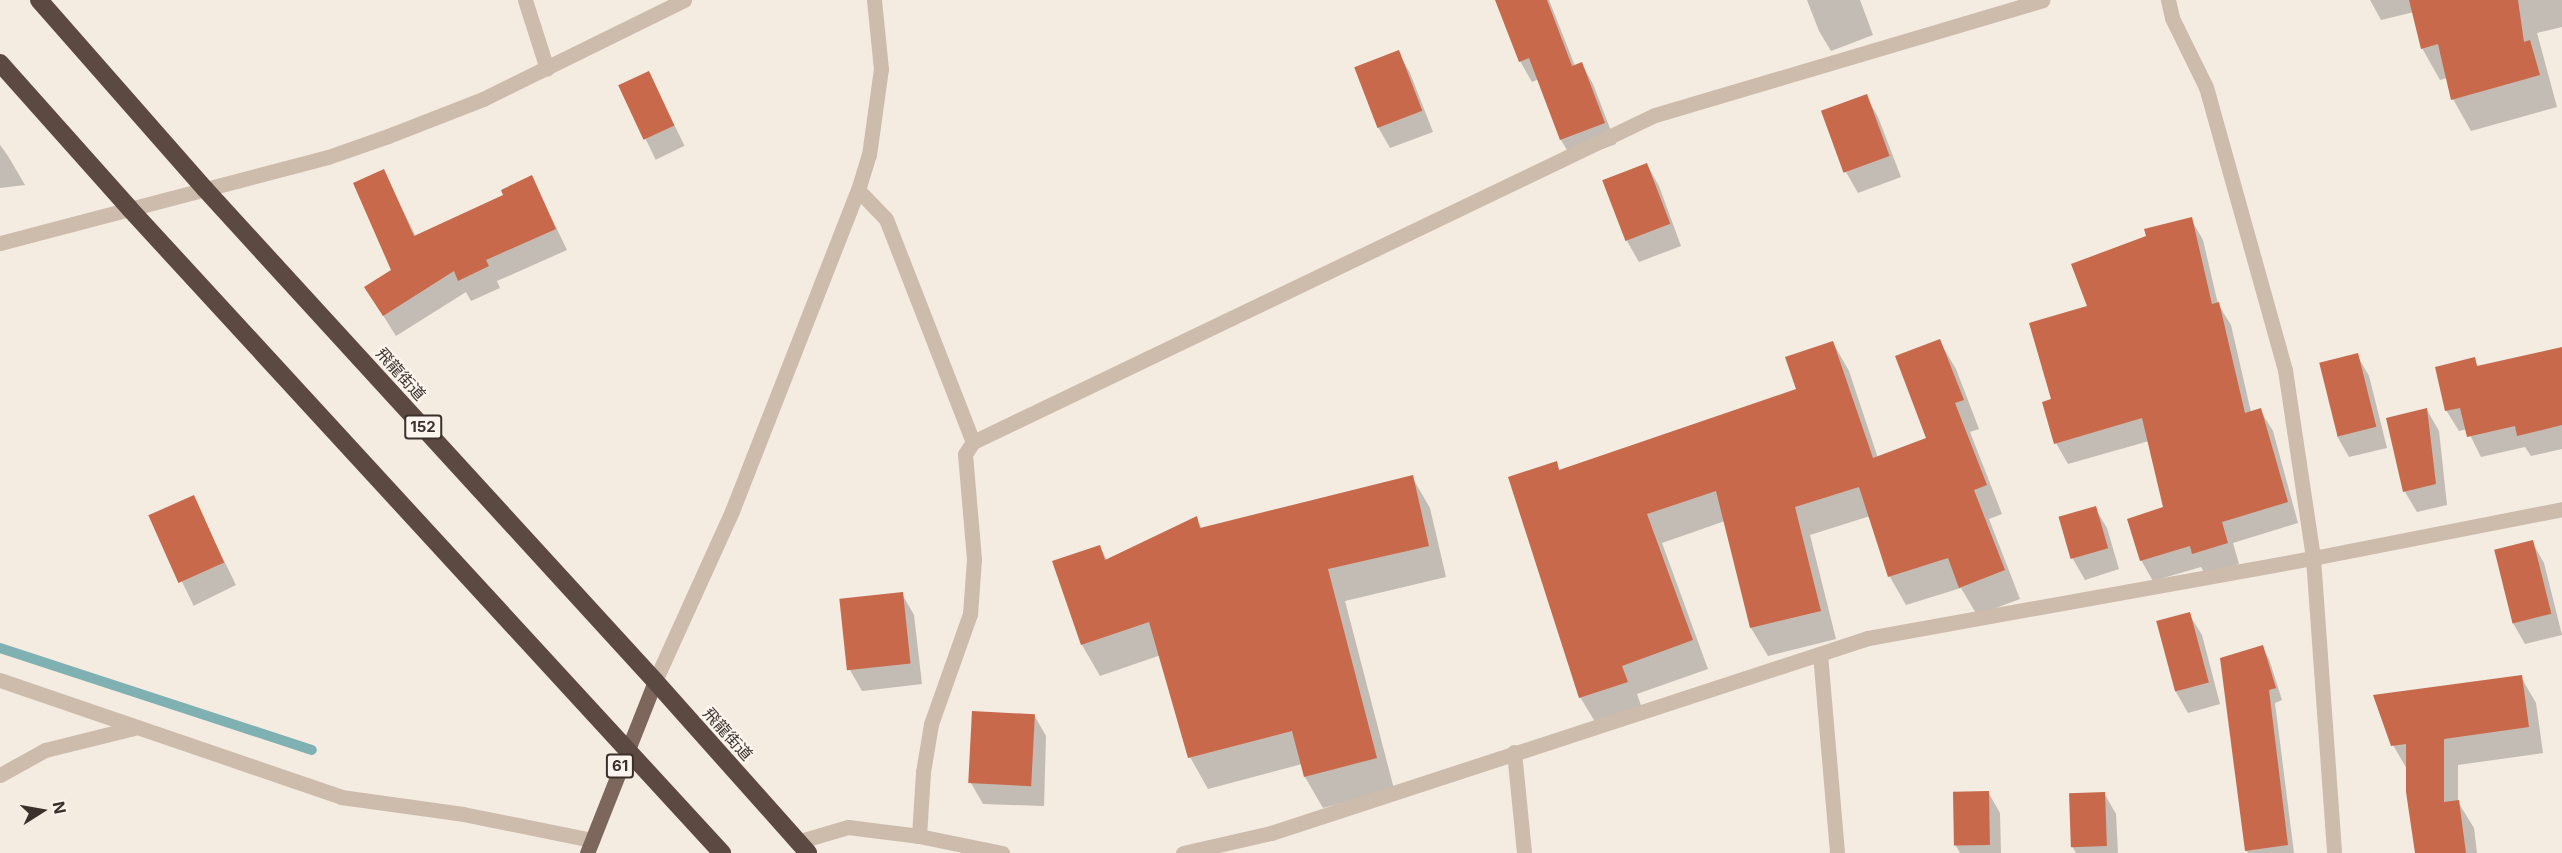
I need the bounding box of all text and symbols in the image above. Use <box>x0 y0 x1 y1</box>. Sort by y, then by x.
street label: 飛龍街道 <box>372 344 430 404</box>
road number: 152 <box>404 415 442 439</box>
street label: 飛龍街道 <box>699 704 757 764</box>
road number: 61 <box>605 754 635 778</box>
north arrow <box>12 781 72 841</box>
text: N <box>49 800 71 815</box>

